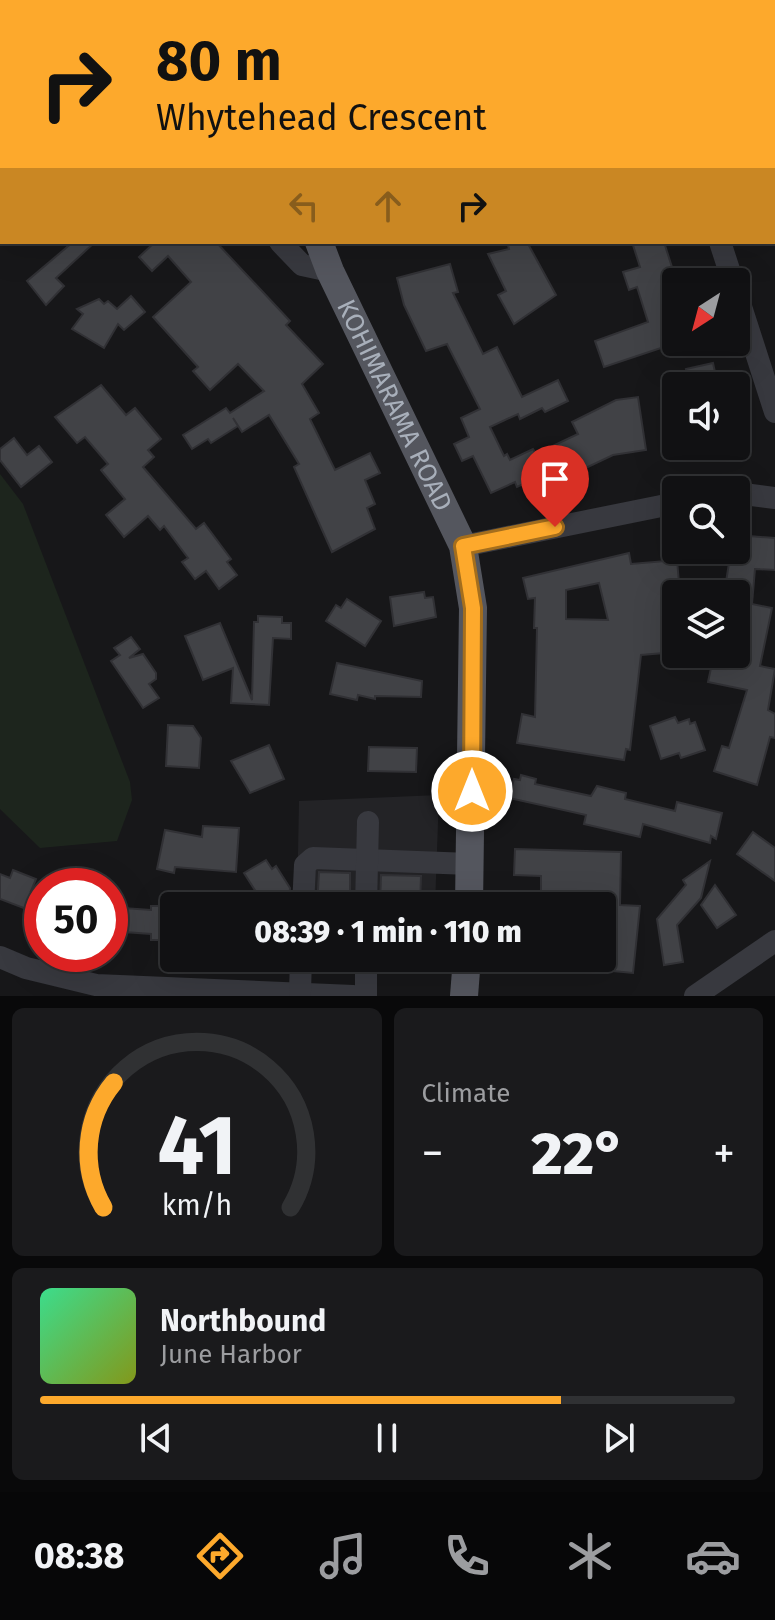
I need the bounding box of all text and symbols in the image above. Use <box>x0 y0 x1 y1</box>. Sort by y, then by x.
text: 80 m <box>156 28 282 95</box>
icon: right <box>24 32 128 136</box>
text: Whytehead Crescent <box>156 96 486 140</box>
icon: left <box>282 184 326 228</box>
icon: ahead <box>366 184 410 228</box>
icon: right <box>450 184 494 228</box>
north arrow <box>662 268 750 356</box>
map controls <box>662 268 750 668</box>
street label: KOHIMARAMA ROAD <box>331 294 459 516</box>
button: sound <box>662 372 750 460</box>
pin <box>521 445 589 527</box>
icon: arrive <box>533 457 577 501</box>
button: search <box>662 476 750 564</box>
button: layers <box>662 580 750 668</box>
position arrow <box>430 749 514 833</box>
speed limit sign: 50 <box>24 868 128 972</box>
text: 08:39 · 1 min · 110 m <box>254 914 522 950</box>
text: Climate <box>422 1078 510 1109</box>
text: 41 <box>157 1096 237 1196</box>
text: 22° <box>531 1118 625 1190</box>
text: − <box>422 1127 444 1180</box>
text: + <box>713 1127 735 1180</box>
text: km/h <box>161 1188 232 1223</box>
text: Northbound <box>160 1303 326 1339</box>
text: June Harbor <box>160 1339 302 1370</box>
icon: previous <box>134 1416 178 1460</box>
icon: pause <box>365 1416 409 1460</box>
icon: next <box>597 1416 641 1460</box>
icon: directions <box>192 1528 248 1584</box>
icon: music <box>315 1528 371 1584</box>
icon: phone <box>439 1528 495 1584</box>
icon: climate <box>562 1528 618 1584</box>
icon: car <box>685 1528 741 1584</box>
text: 08:38 <box>34 1534 125 1578</box>

